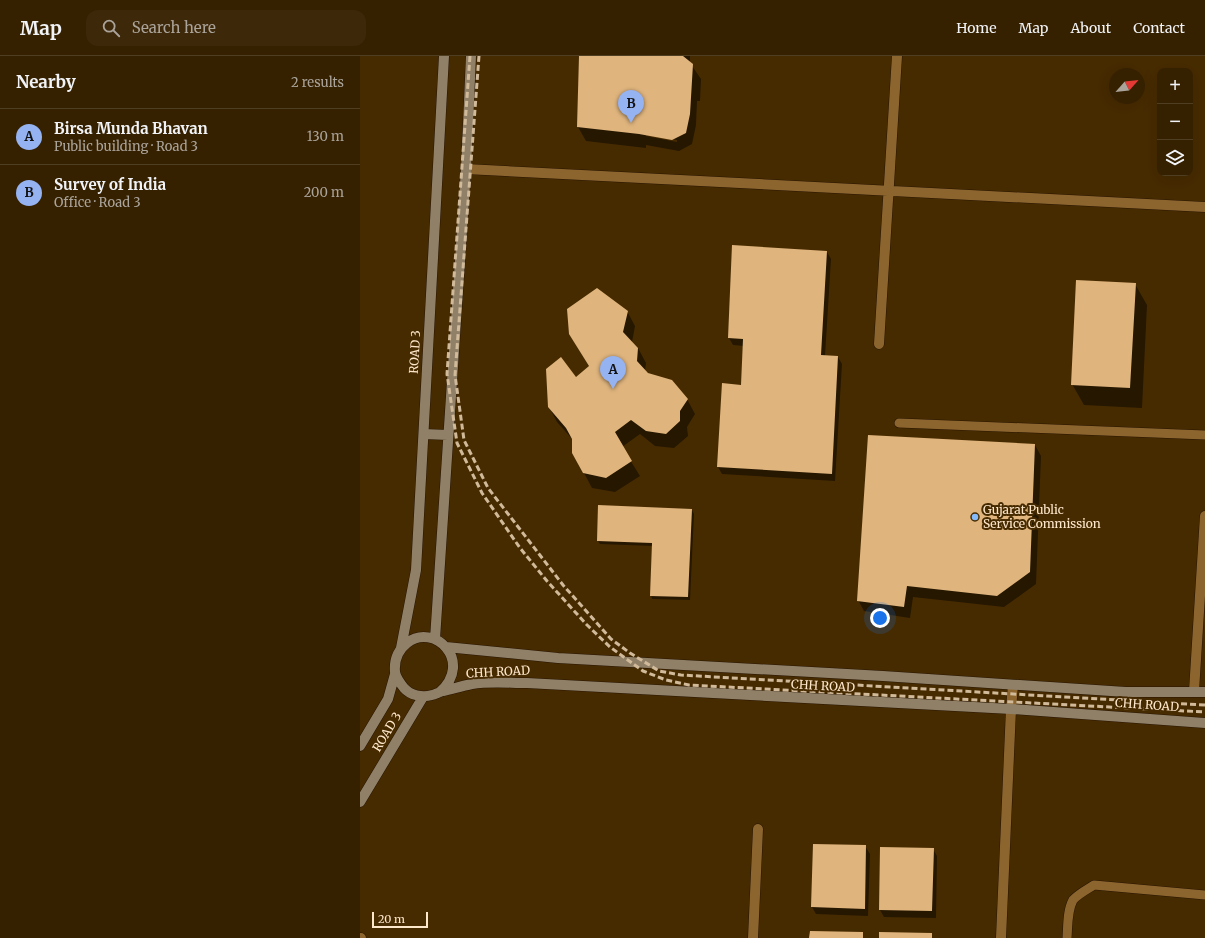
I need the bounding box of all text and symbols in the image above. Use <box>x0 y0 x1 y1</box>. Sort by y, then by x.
search box <box>86 10 366 46</box>
text: Map <box>20 16 62 40</box>
icon: search <box>100 17 122 39</box>
text: Search here <box>132 18 216 37</box>
text: Home <box>956 19 997 37</box>
text: Map <box>1019 19 1048 37</box>
text: About <box>1070 19 1111 37</box>
text: Contact <box>1133 19 1185 37</box>
north arrow <box>1109 68 1145 104</box>
map controls <box>1157 68 1193 176</box>
button: + <box>1157 68 1193 104</box>
text: Nearby <box>16 71 76 93</box>
text: 2 results <box>291 74 344 91</box>
pin: B <box>618 90 644 123</box>
button: − <box>1157 104 1193 140</box>
text: Birsa Munda Bhavan <box>54 119 208 138</box>
text: A <box>24 128 34 145</box>
text: 130 m <box>307 128 344 145</box>
text: Public building · Road 3 <box>54 138 198 155</box>
button: layers <box>1157 140 1193 176</box>
text: Survey of India <box>54 175 166 194</box>
text: B <box>24 184 34 201</box>
text: 200 m <box>304 184 344 201</box>
text: Office · Road 3 <box>54 194 141 211</box>
street label: ROAD 3 <box>406 330 423 374</box>
pin: A <box>600 356 626 389</box>
place label: Gujarat Public Service Commission <box>983 502 1101 531</box>
marker: Gujarat Public Service Commission <box>970 512 980 522</box>
your location <box>870 608 890 628</box>
street label: CHH ROAD <box>466 662 530 681</box>
street label: CHH ROAD <box>791 676 855 695</box>
street label: CHH ROAD <box>1115 695 1179 714</box>
street label: ROAD 3 <box>369 709 404 754</box>
scale bar <box>372 910 428 929</box>
text: 20 m <box>378 912 405 926</box>

